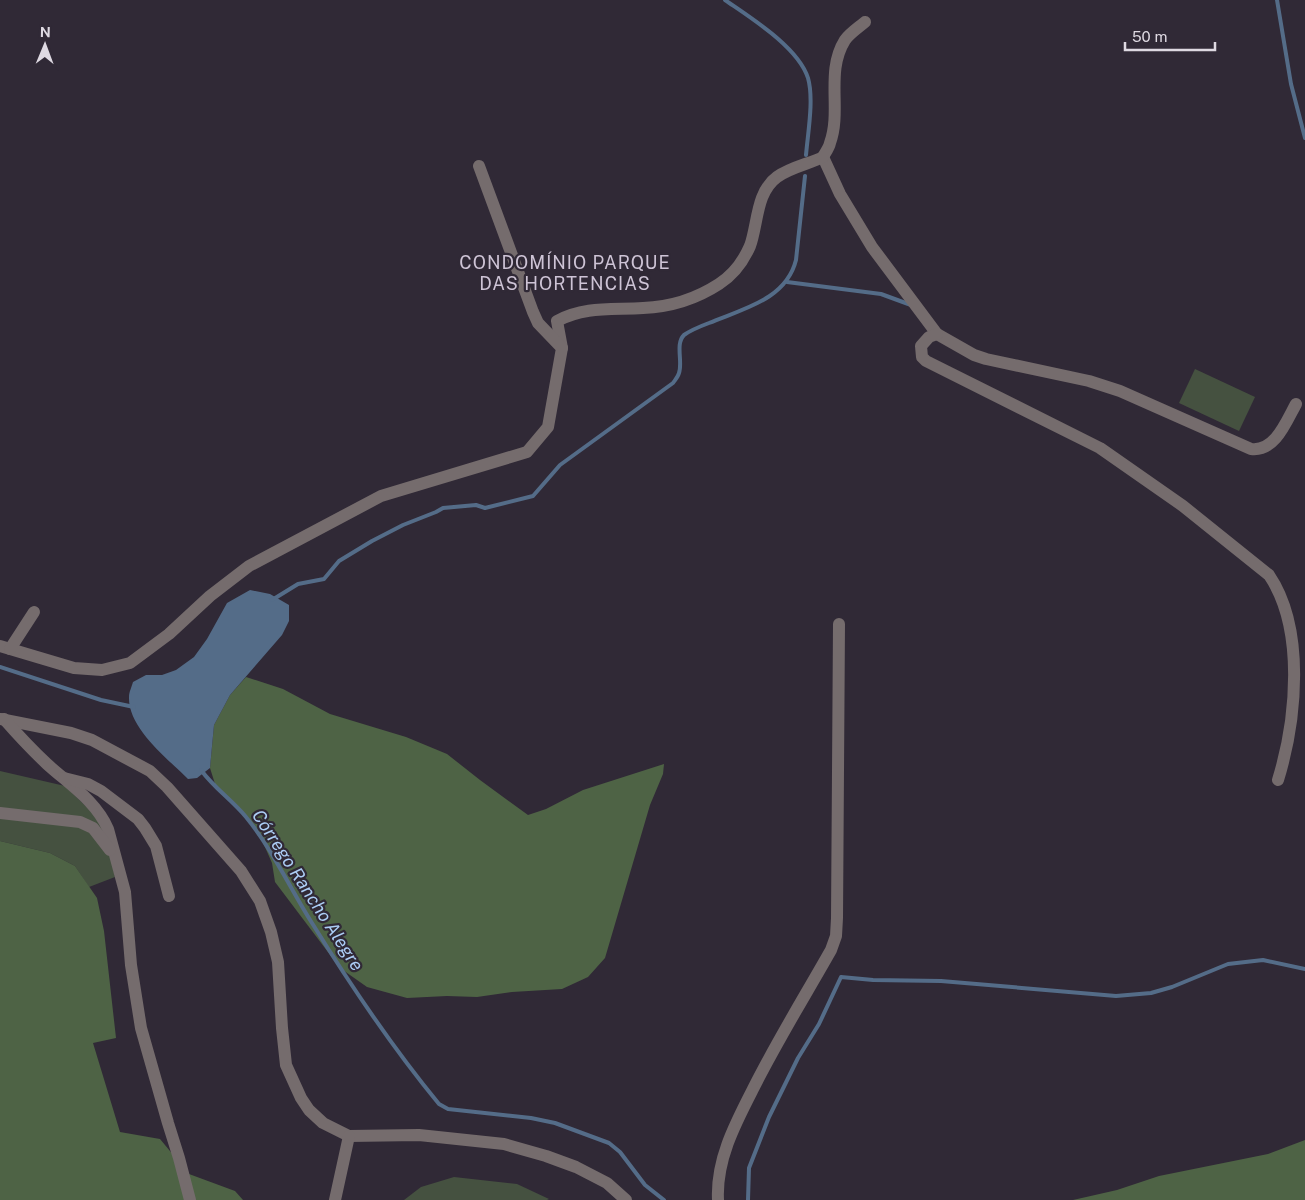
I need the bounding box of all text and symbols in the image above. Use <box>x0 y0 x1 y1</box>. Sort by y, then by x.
north arrow <box>20 20 70 70</box>
scale bar <box>1125 20 1215 52</box>
text: N <box>40 24 51 40</box>
text: 50 m <box>1132 28 1167 45</box>
district label: CONDOMÍNIO PARQUE DAS HORTENCIAS <box>459 251 671 294</box>
water label: Córrego Rancho Alegre <box>248 805 368 975</box>

